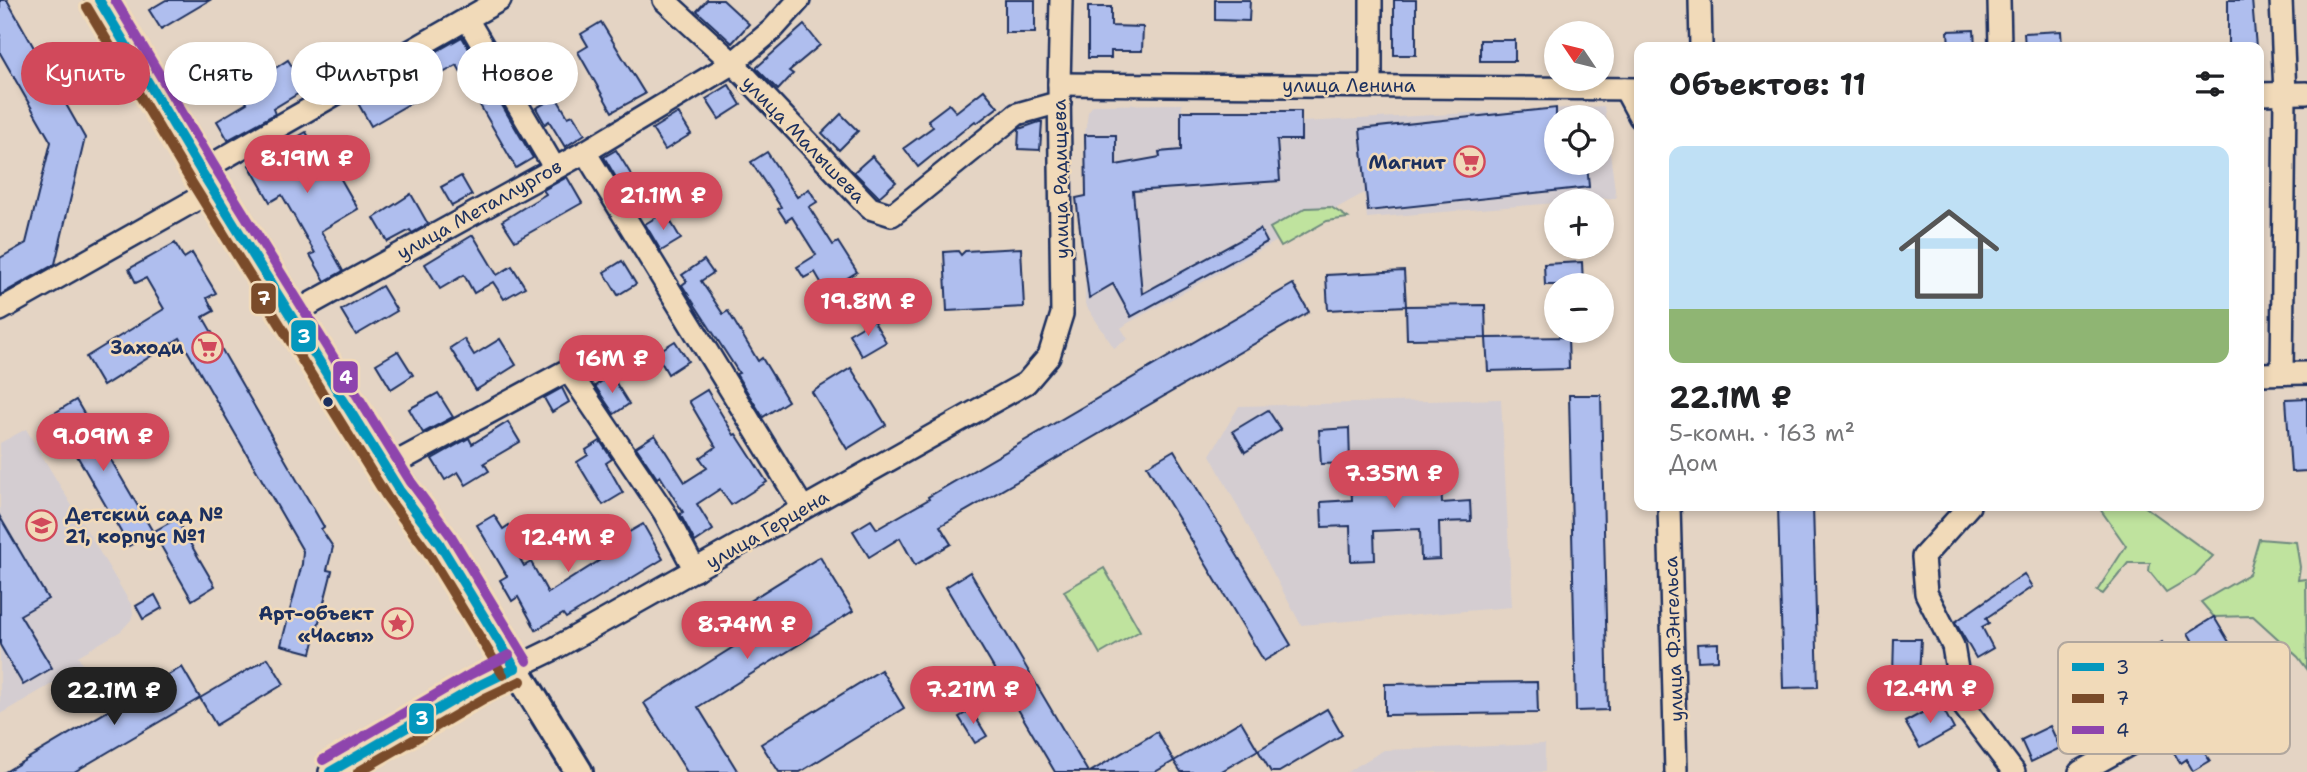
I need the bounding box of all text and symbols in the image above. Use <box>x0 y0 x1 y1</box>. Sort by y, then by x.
north arrow <box>1544 21 1614 91</box>
map controls <box>1544 21 1614 343</box>
chip: Купить <box>21 42 150 105</box>
chip: Снять <box>164 42 277 105</box>
chip: Фильтры <box>291 42 443 105</box>
chip: Новое <box>457 42 578 105</box>
text: Объектов: 11 <box>1669 64 1866 105</box>
icon: filters <box>2191 65 2229 103</box>
street label: улица Малышева <box>736 70 871 209</box>
street label: улица Ленина <box>1282 73 1416 98</box>
street label: улица Радищева <box>1047 99 1074 259</box>
button: locate <box>1544 105 1614 175</box>
pin: 8.19M ₽ <box>242 136 372 195</box>
text: 8.19M ₽ <box>260 143 354 173</box>
supermarket icon: Магнит <box>1452 145 1486 179</box>
place label: Магнит <box>1368 150 1447 175</box>
street label: улица Металлургов <box>392 154 566 265</box>
pin: 21.1M ₽ <box>598 173 728 232</box>
text: 21.1M ₽ <box>619 180 707 210</box>
button: + <box>1544 189 1614 259</box>
icon: home <box>1886 191 2012 317</box>
button: − <box>1544 273 1614 343</box>
pin: 19.8M ₽ <box>803 278 933 338</box>
line badge: 7 <box>250 282 277 315</box>
text: 7 <box>257 286 271 311</box>
text: 19.8M ₽ <box>820 286 916 316</box>
line badge: 3 <box>290 319 317 353</box>
text: 3 <box>297 324 311 349</box>
supermarket icon: Заходи <box>190 330 224 364</box>
place label: Заходи <box>111 335 184 360</box>
pin: 16M ₽ <box>563 336 661 395</box>
text: 16M ₽ <box>575 343 649 373</box>
line badge: 4 <box>332 360 359 394</box>
text: 4 <box>339 365 353 390</box>
text: 22.1M ₽ <box>1669 377 1792 418</box>
unlabelled marker <box>321 395 335 409</box>
pin: 9.09M ₽ <box>38 414 168 473</box>
text: 5-комн. · 163 m² <box>1669 418 1855 448</box>
text: 9.09M ₽ <box>52 421 154 451</box>
text: Дом <box>1669 448 1718 478</box>
pin: 7.35M ₽ <box>1329 450 1459 510</box>
text: 7.35M ₽ <box>1345 458 1443 488</box>
street label: улица Герцена <box>701 484 833 575</box>
place label: Детский сад № 21, корпус №1 <box>65 502 223 549</box>
school or university icon: Детский сад № 21, корпус №1 <box>25 508 59 542</box>
pin: 12.4M ₽ <box>503 514 633 574</box>
text: 12.4M ₽ <box>521 522 615 552</box>
street label: улица Ф.Энгельса <box>1658 556 1689 722</box>
place label: Арт-объект «Часы» <box>258 601 375 648</box>
pin: 8.74M ₽ <box>682 602 812 661</box>
place icon: Арт-объект «Часы» <box>380 607 414 641</box>
text: 8.74M ₽ <box>697 609 797 639</box>
legend <box>2058 642 2290 754</box>
text: 3 <box>2116 655 2129 680</box>
pin: 7.21M ₽ <box>908 666 1038 726</box>
pin: 12.4M ₽ <box>1865 666 1995 725</box>
pin: 22.1M ₽ <box>49 668 179 727</box>
text: 12.4M ₽ <box>1883 673 1977 703</box>
text: 7.21M ₽ <box>926 674 1020 704</box>
text: 22.1M ₽ <box>67 675 161 705</box>
text: 7 <box>2116 686 2129 711</box>
line badge: 3 <box>408 702 435 735</box>
text: 3 <box>415 706 429 731</box>
text: 4 <box>2116 718 2129 743</box>

